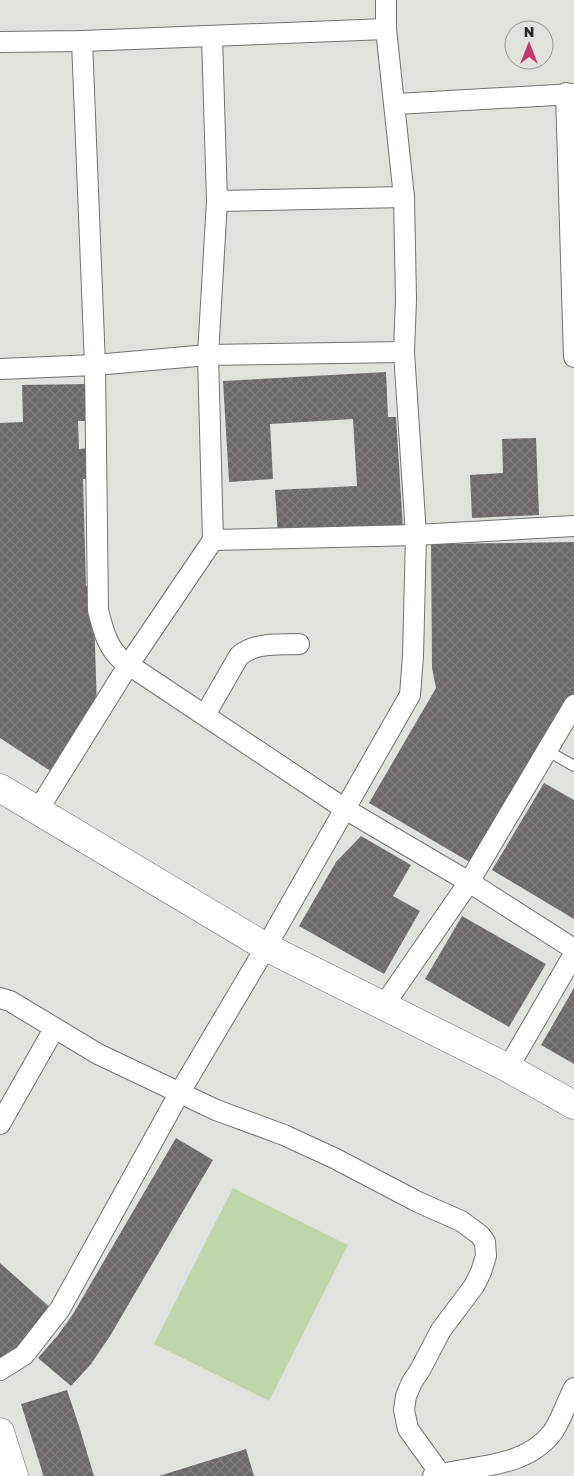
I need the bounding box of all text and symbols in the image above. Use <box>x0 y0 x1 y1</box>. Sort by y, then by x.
north arrow <box>504 20 554 70</box>
text: N <box>524 23 534 40</box>

